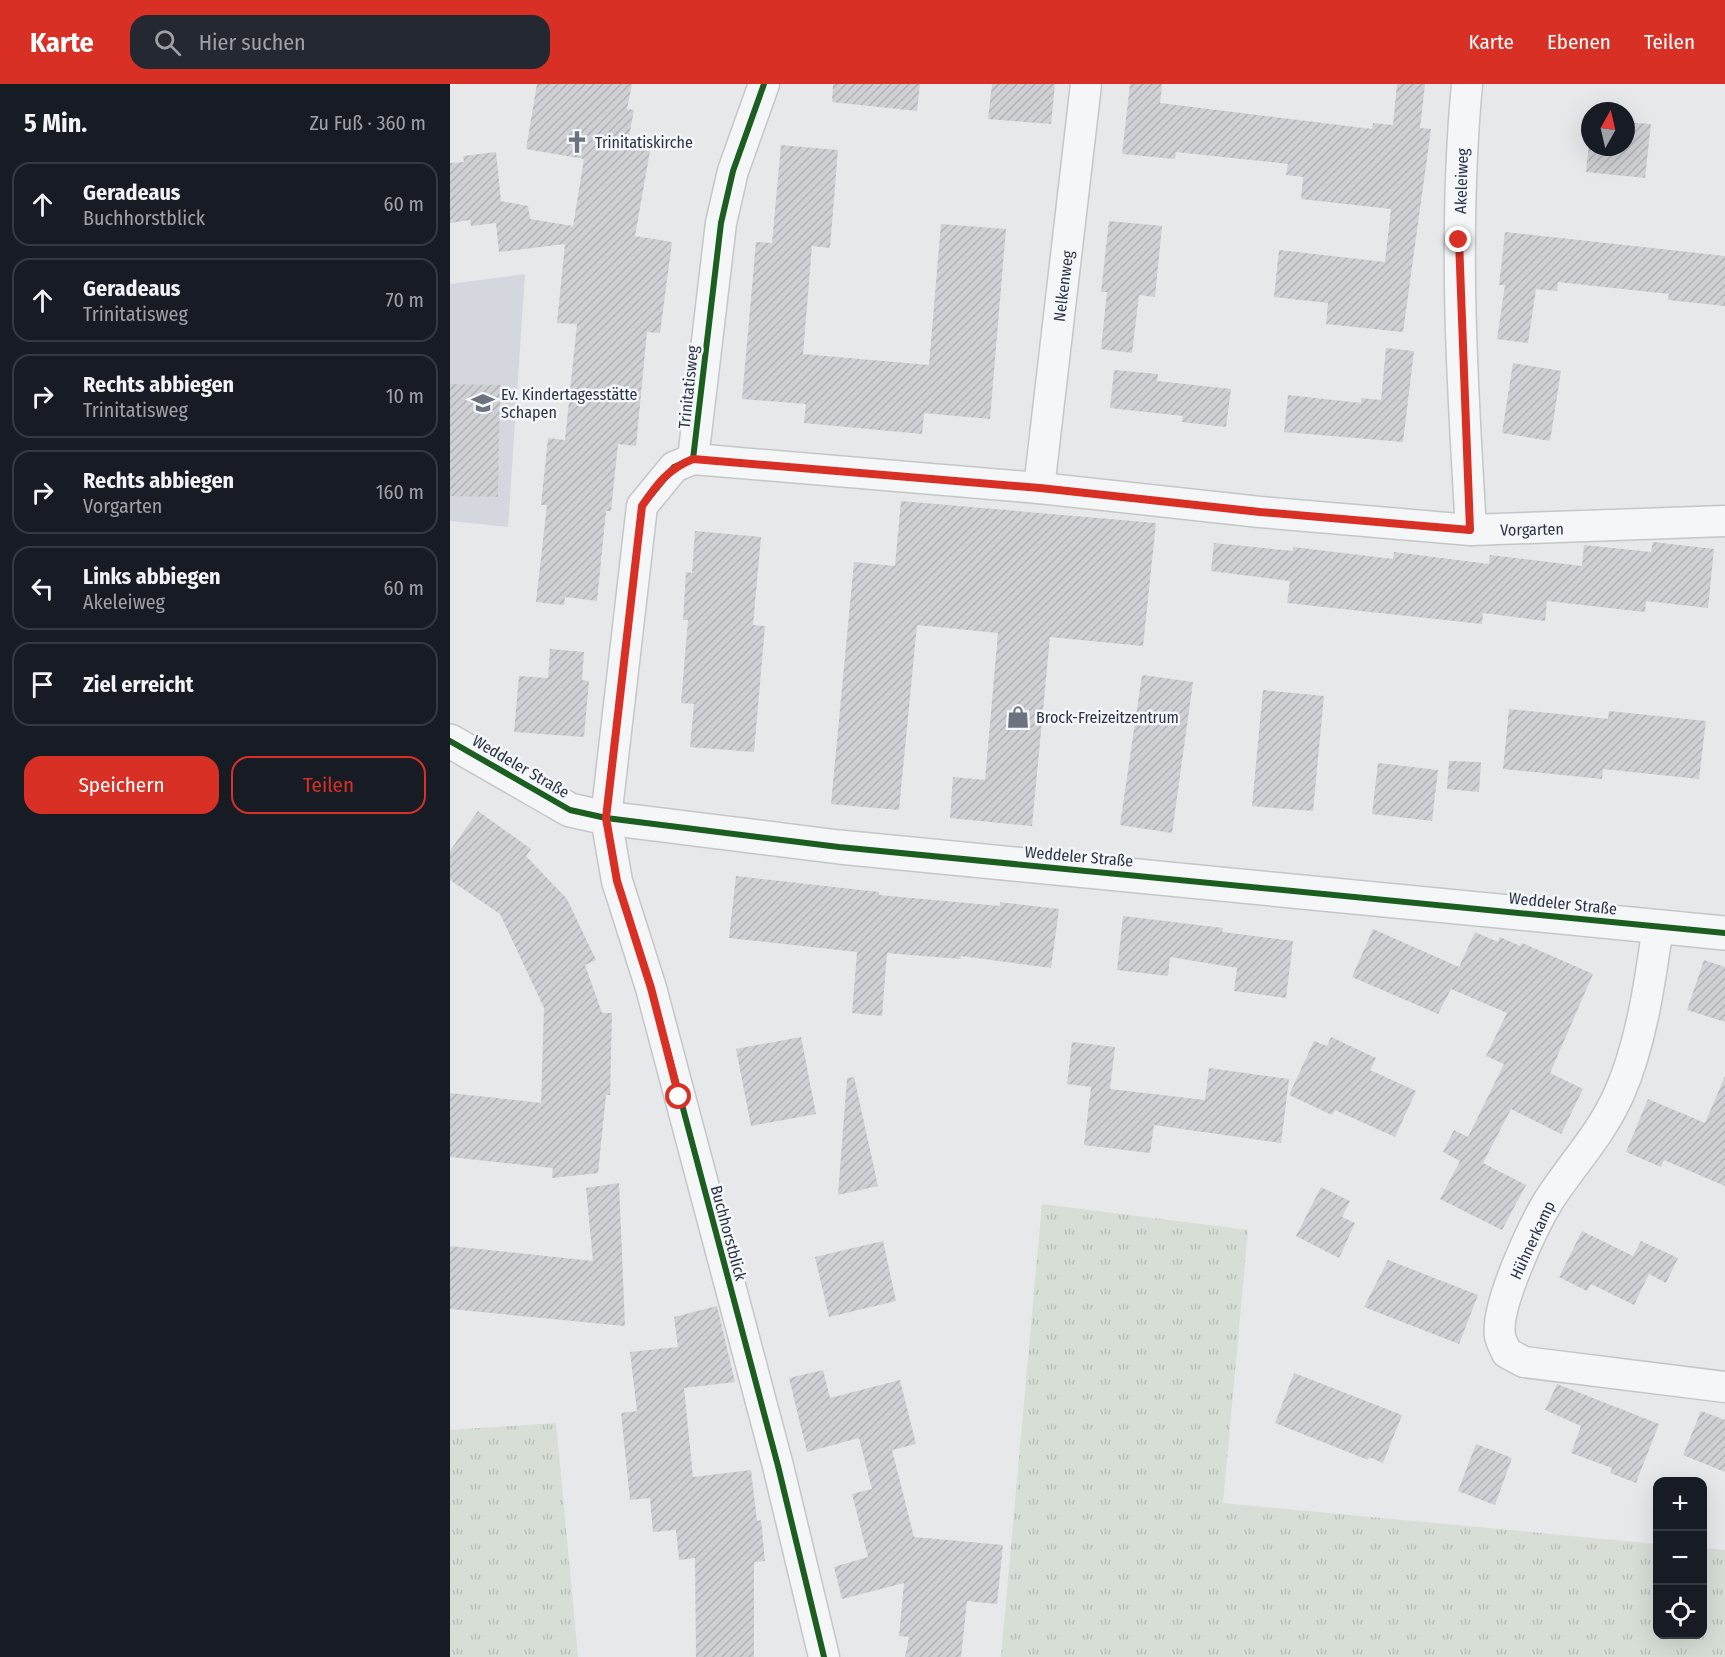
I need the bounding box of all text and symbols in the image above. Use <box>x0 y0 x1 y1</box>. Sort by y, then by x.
search box <box>130 15 550 69</box>
text: Karte <box>30 26 94 59</box>
icon: search <box>151 26 184 59</box>
text: Hier suchen <box>199 29 306 56</box>
text: Karte <box>1468 29 1514 55</box>
text: Ebenen <box>1547 29 1611 55</box>
text: Teilen <box>1644 29 1695 55</box>
north arrow <box>1581 102 1635 156</box>
text: 5 Min. <box>24 108 87 139</box>
text: Zu Fuß · 360 m <box>310 111 426 135</box>
church icon: Trinitatiskirche <box>564 129 590 155</box>
place label: Trinitatiskirche <box>595 133 693 152</box>
street label: Akeleiweg <box>1451 147 1472 214</box>
text: Geradeaus <box>83 179 180 206</box>
icon: ahead <box>26 188 59 221</box>
text: 60 m <box>384 192 424 216</box>
text: Buchhorstblick <box>83 206 205 230</box>
route end <box>1445 226 1471 252</box>
street label: Nelkenweg <box>1050 249 1077 323</box>
text: Geradeaus <box>83 275 180 302</box>
icon: ahead <box>26 284 59 317</box>
text: 70 m <box>386 288 424 312</box>
text: Trinitatisweg <box>83 302 188 326</box>
street label: Trinitatisweg <box>675 344 702 430</box>
text: Rechts abbiegen <box>83 371 234 398</box>
icon: right <box>26 380 59 413</box>
text: 10 m <box>386 384 424 408</box>
place label: Ev. Kindertagesstätte Schapen <box>501 385 637 422</box>
school or university icon: Ev. Kindertagesstätte Schapen <box>470 390 496 416</box>
text: Trinitatisweg <box>83 398 188 422</box>
text: Rechts abbiegen <box>83 467 234 494</box>
icon: right <box>26 476 59 509</box>
text: 160 m <box>376 480 424 504</box>
text: Vorgarten <box>83 494 162 518</box>
street label: Vorgarten <box>1500 519 1564 540</box>
text: Links abbiegen <box>83 563 221 590</box>
icon: left <box>26 572 59 605</box>
text: 60 m <box>384 576 424 600</box>
text: Akeleiweg <box>83 590 165 614</box>
icon: arrive <box>26 668 59 701</box>
text: Ziel erreicht <box>83 671 194 698</box>
shop icon: Brock-Freizeitzentrum <box>1005 704 1031 730</box>
place label: Brock-Freizeitzentrum <box>1036 708 1179 727</box>
street label: Weddeler Straße <box>469 731 573 802</box>
button: Speichern <box>24 756 219 814</box>
button: Teilen <box>231 756 426 814</box>
street label: Weddeler Straße <box>1024 842 1134 871</box>
street label: Weddeler Straße <box>1508 888 1618 919</box>
route start <box>665 1083 691 1109</box>
street label: Buchhorstblick <box>707 1183 750 1283</box>
street label: Hühnerkamp <box>1506 1198 1559 1282</box>
map controls <box>1653 1477 1707 1639</box>
button: + <box>1653 1477 1707 1531</box>
button: − <box>1653 1531 1707 1585</box>
button: locate <box>1653 1585 1707 1639</box>

